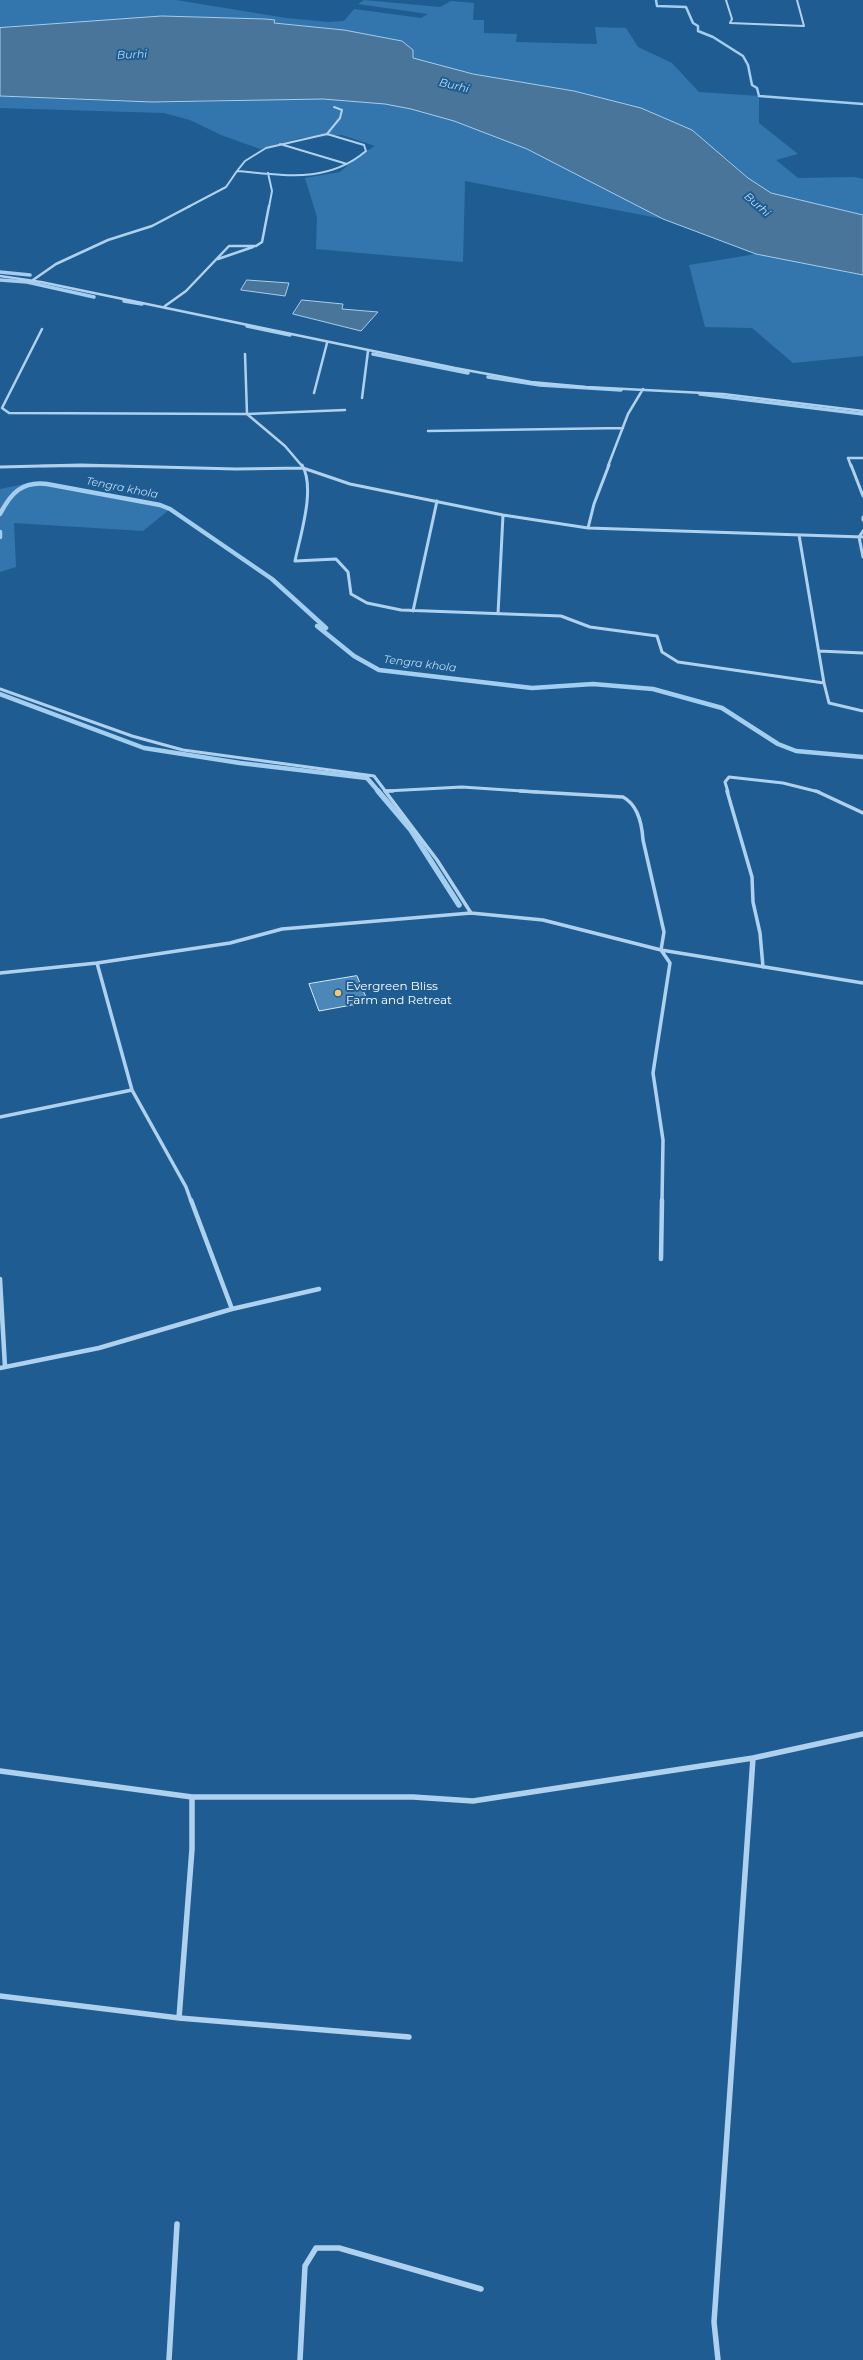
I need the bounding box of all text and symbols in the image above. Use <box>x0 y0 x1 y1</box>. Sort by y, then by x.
water label: Burhi <box>117 48 147 62</box>
water label: Burhi <box>438 76 470 96</box>
water label: Burhi <box>741 190 773 220</box>
water label: Tengra khola <box>85 475 159 501</box>
water label: Tengra khola <box>383 653 457 675</box>
place label: Evergreen Bliss Farm and Retreat <box>346 979 452 1007</box>
marker: Evergreen Bliss Farm and Retreat <box>333 988 343 998</box>

